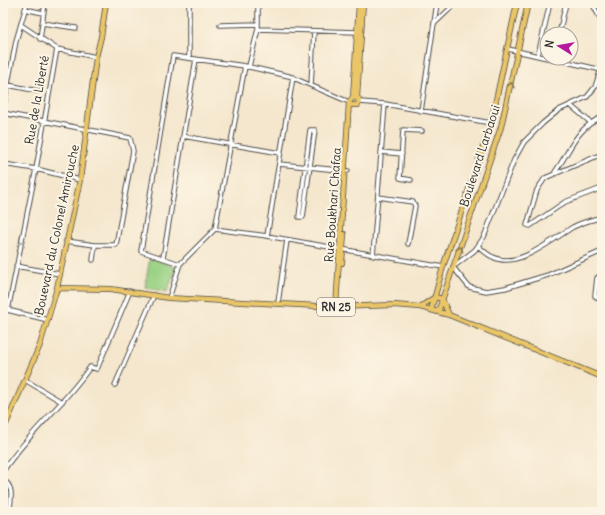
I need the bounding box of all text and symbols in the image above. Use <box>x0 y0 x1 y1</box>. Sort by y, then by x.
north arrow <box>539 26 579 66</box>
text: N <box>542 39 557 49</box>
street label: Rue de la Liberté <box>21 54 52 146</box>
one-way arrow <box>507 81 515 88</box>
street label: Boulevard Larbaoui <box>456 103 503 209</box>
street label: Bouevard du Colonel Amirouche <box>31 143 82 317</box>
street label: Rue Boukhari Chafaa <box>321 147 344 263</box>
one-way arrow <box>16 241 24 248</box>
one-way arrow <box>455 245 463 252</box>
road number: RN 25 <box>317 298 355 316</box>

